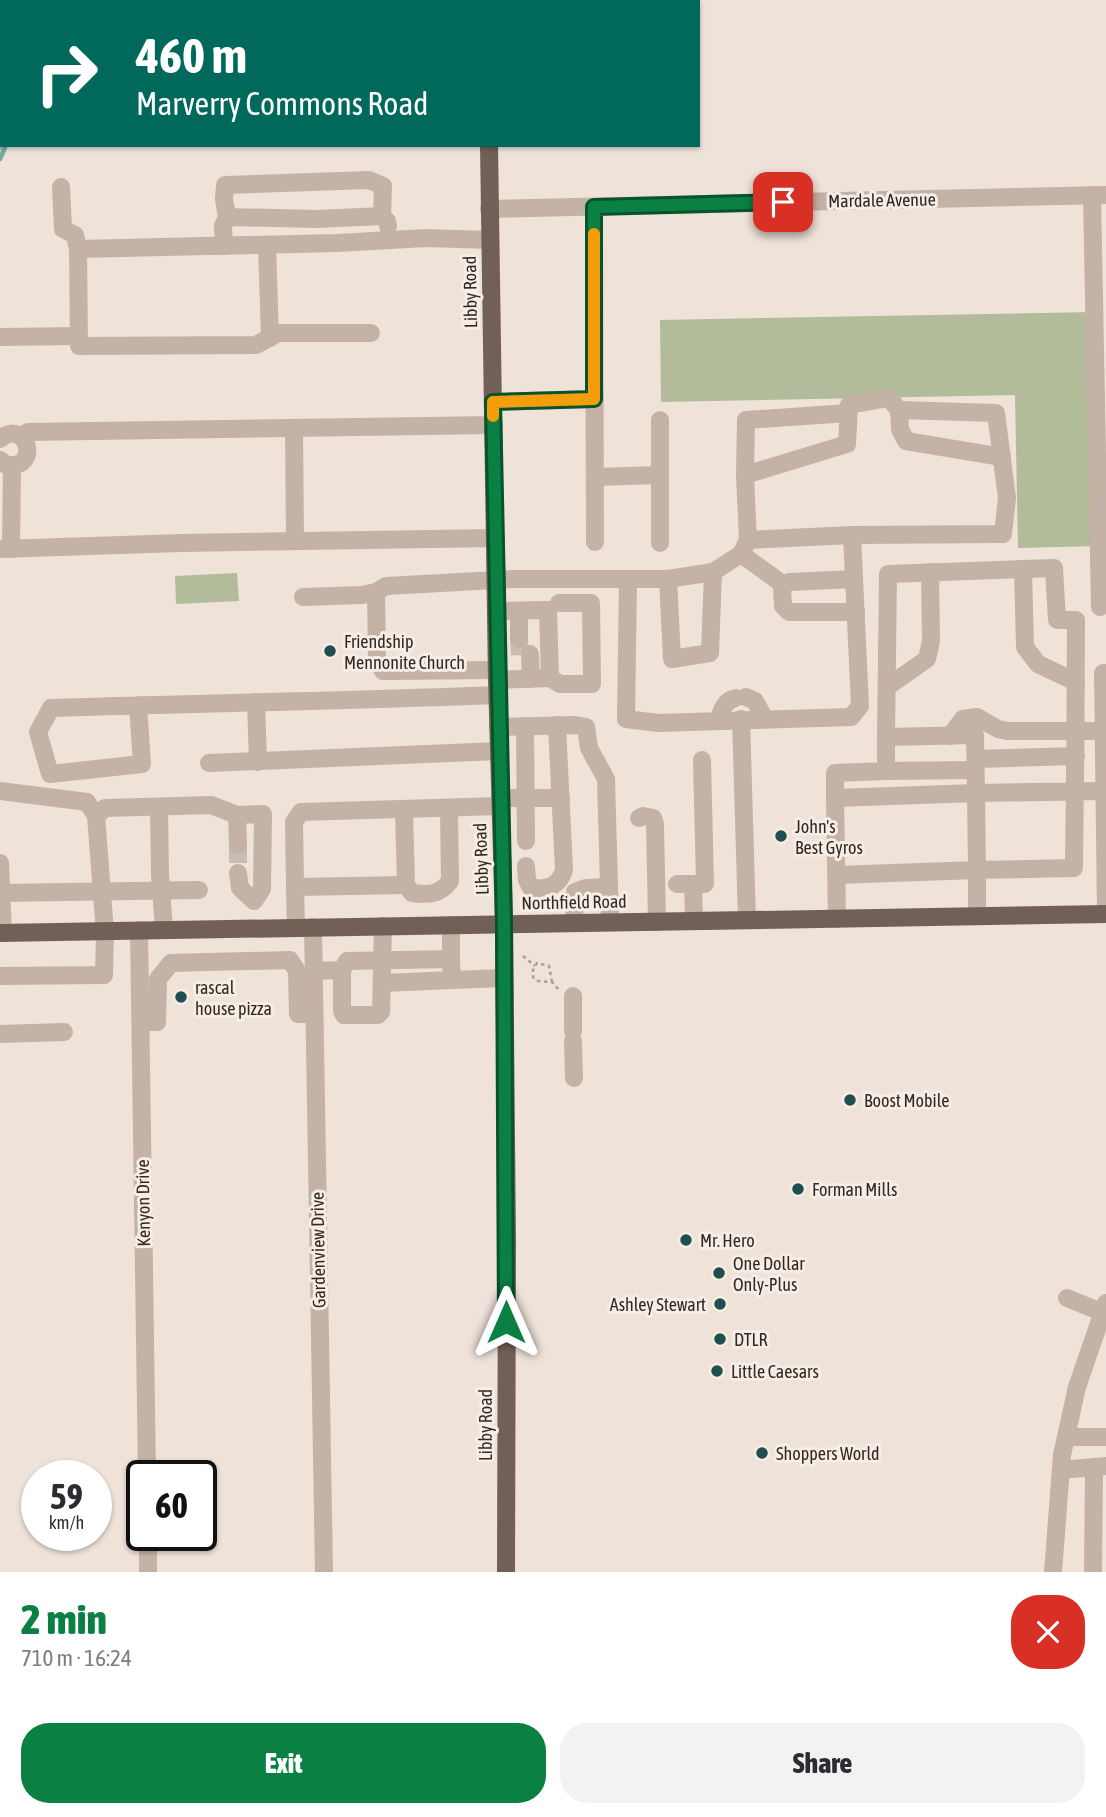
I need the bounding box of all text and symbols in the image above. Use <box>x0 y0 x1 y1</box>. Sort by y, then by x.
text: 460 m <box>136 27 247 83</box>
icon: right <box>21 28 112 119</box>
text: Marverry Commons Road <box>136 85 428 122</box>
pin <box>753 172 813 232</box>
icon: arrive <box>764 183 802 221</box>
street label: Mardale Avenue <box>828 189 936 211</box>
street label: Libby Road <box>459 256 481 328</box>
place label: Friendship Mennonite Church <box>344 631 465 673</box>
marker: Friendship Mennonite Church <box>322 643 338 659</box>
place label: John's Best Gyros <box>795 816 863 858</box>
street label: Libby Road <box>469 823 493 895</box>
marker: John's Best Gyros <box>773 828 789 844</box>
street label: Northfield Road <box>521 891 627 913</box>
place label: rascal house pizza <box>195 977 272 1019</box>
marker: rascal house pizza <box>173 989 189 1005</box>
place label: Boost Mobile <box>864 1090 949 1111</box>
marker: Boost Mobile <box>842 1092 858 1108</box>
street label: Kenyon Drive <box>132 1159 154 1247</box>
place label: Forman Mills <box>812 1179 897 1200</box>
marker: Forman Mills <box>790 1181 806 1197</box>
street label: Gardenview Drive <box>306 1192 330 1308</box>
place label: Mr. Hero <box>700 1230 755 1251</box>
marker: Mr. Hero <box>678 1232 694 1248</box>
place label: One Dollar Only-Plus <box>733 1253 805 1295</box>
marker: One Dollar Only-Plus <box>711 1265 727 1281</box>
position arrow <box>469 1285 543 1359</box>
place label: Ashley Stewart <box>610 1294 706 1315</box>
marker: Ashley Stewart <box>712 1296 728 1312</box>
place label: DTLR <box>734 1329 768 1350</box>
marker: DTLR <box>712 1331 728 1347</box>
place label: Little Caesars <box>731 1361 819 1382</box>
marker: Little Caesars <box>709 1363 725 1379</box>
street label: Libby Road <box>475 1389 496 1461</box>
place label: Shoppers World <box>776 1443 880 1464</box>
marker: Shoppers World <box>754 1445 770 1461</box>
speed limit sign: 60 <box>126 1460 217 1551</box>
text: 59 <box>50 1476 83 1516</box>
text: km/h <box>49 1512 84 1533</box>
text: 2 min <box>21 1595 107 1643</box>
button: close <box>1011 1595 1085 1669</box>
text: 710 m · 16:24 <box>21 1645 132 1671</box>
button: Exit <box>21 1723 546 1803</box>
button: Share <box>560 1723 1085 1803</box>

